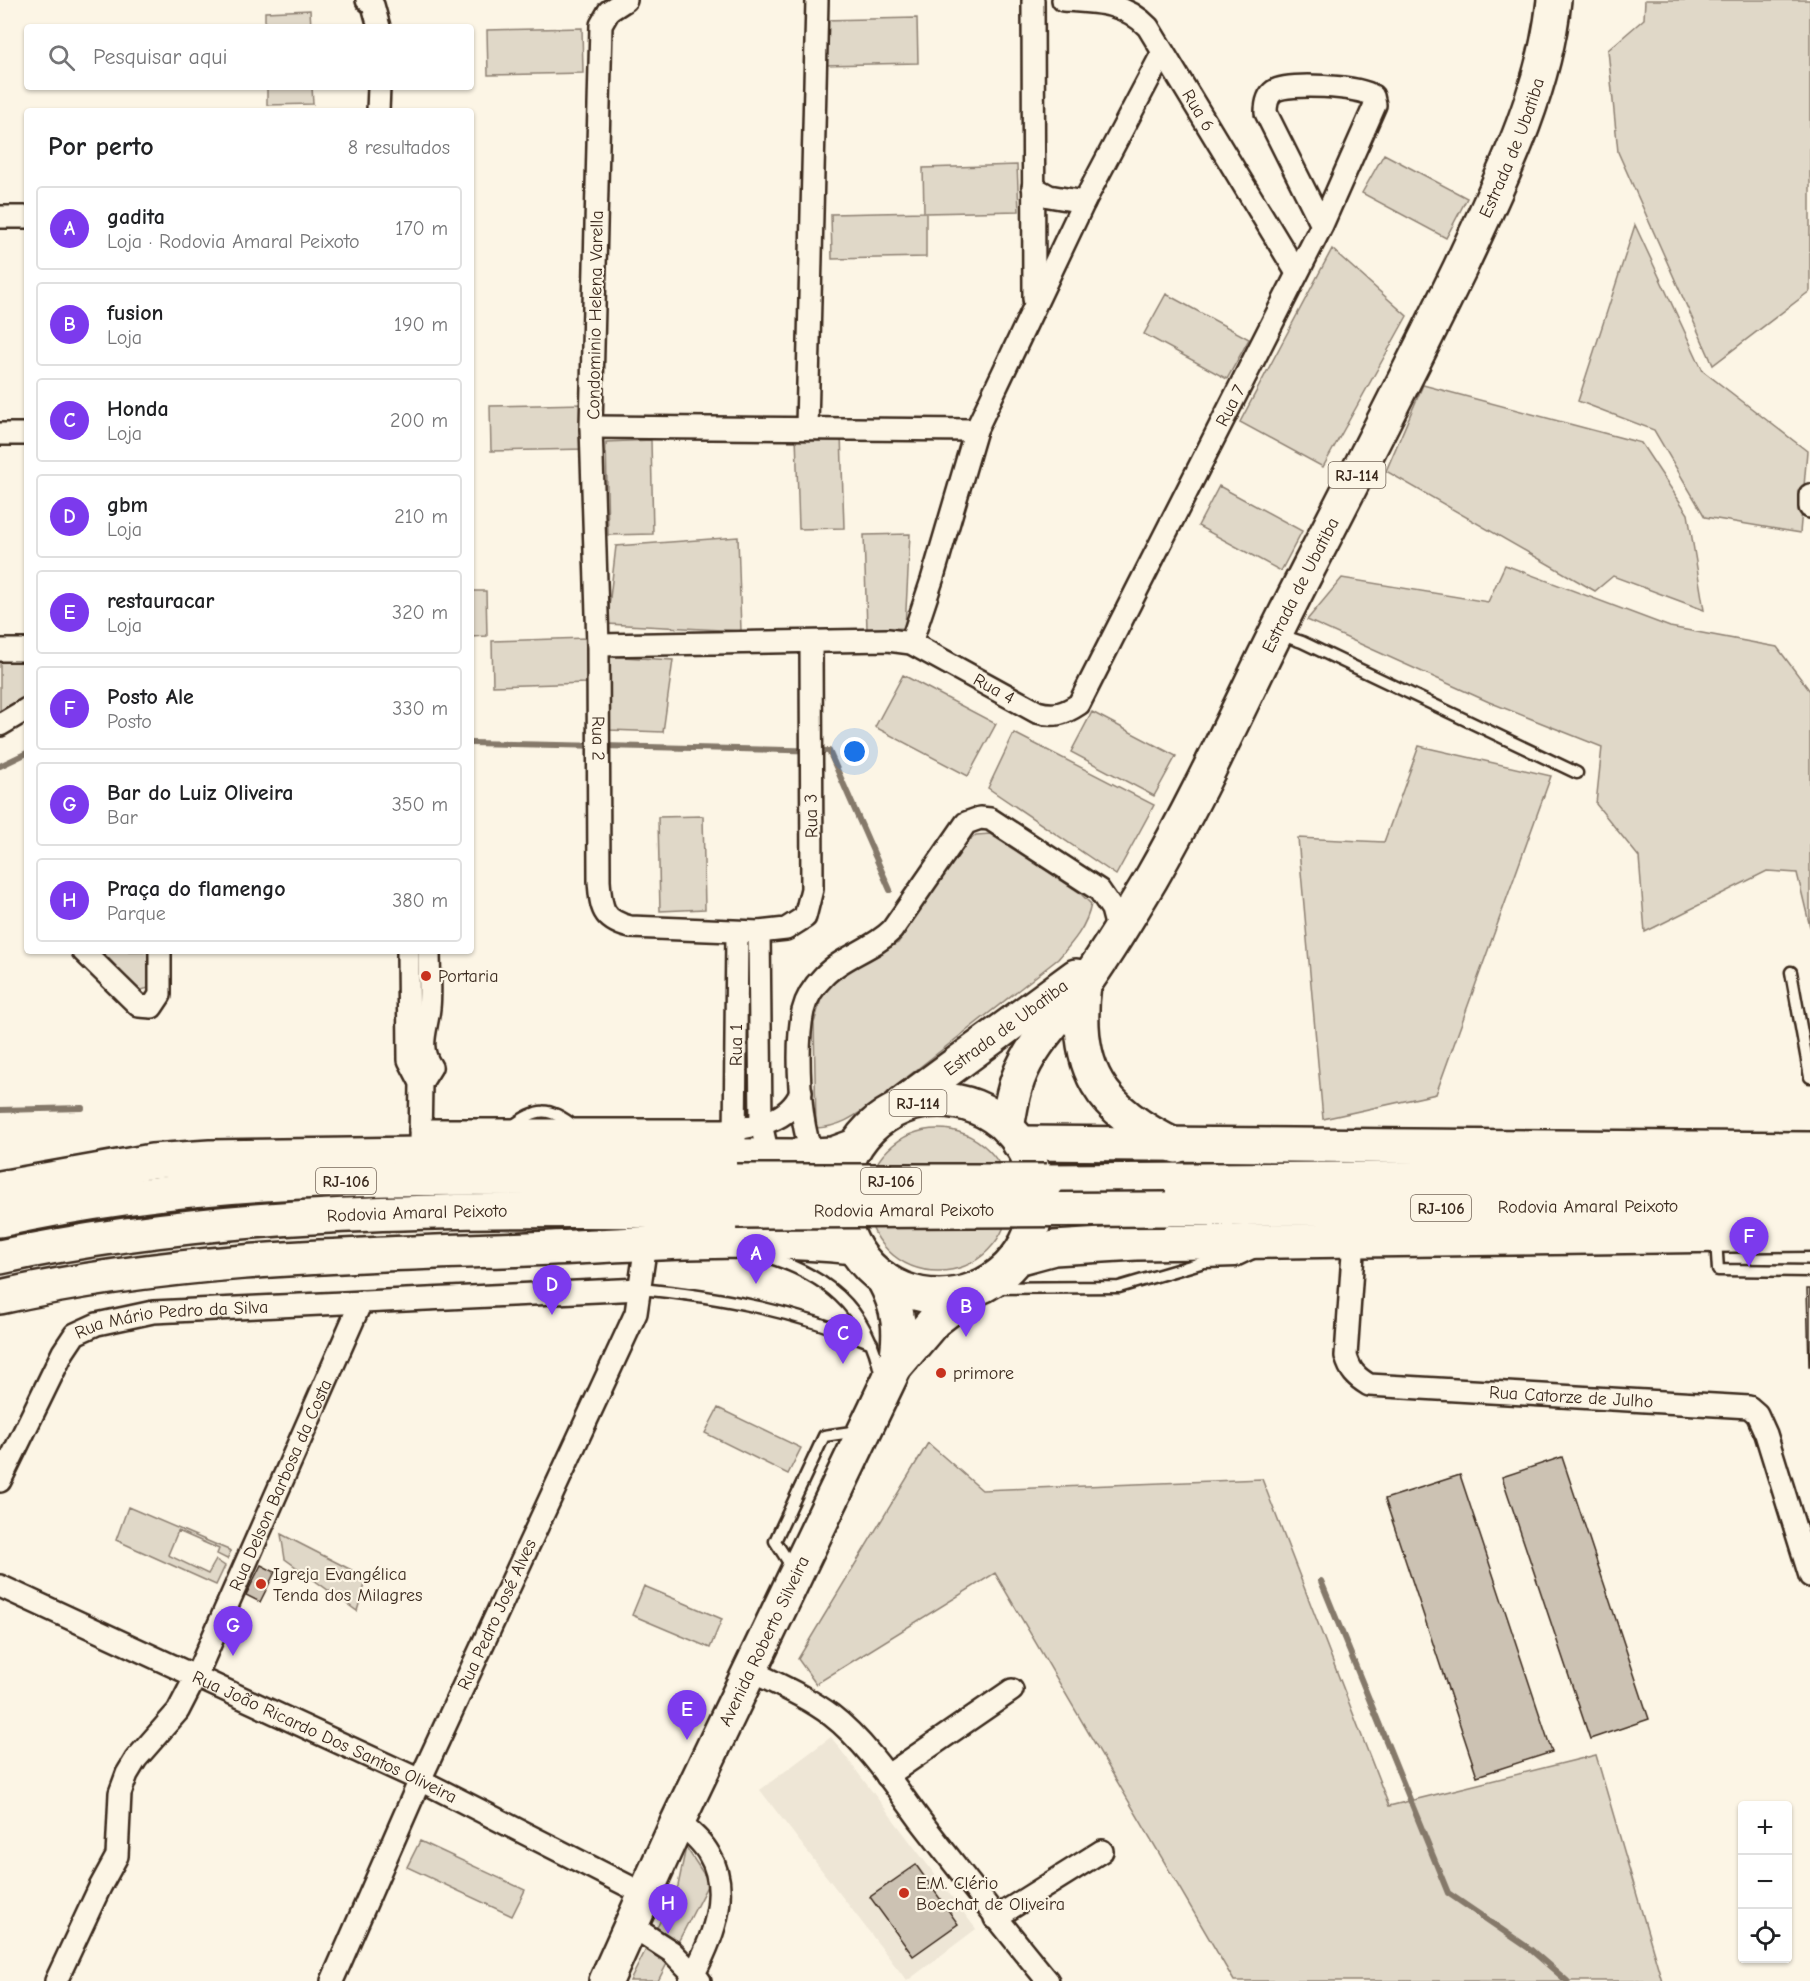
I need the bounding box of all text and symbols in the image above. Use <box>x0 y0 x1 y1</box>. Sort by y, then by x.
search box <box>24 24 474 90</box>
icon: search <box>45 41 78 74</box>
text: Pesquisar aqui <box>93 44 228 70</box>
street label: Estrada de Ubatiba <box>1475 75 1549 221</box>
street label: Rua 6 <box>1177 86 1219 135</box>
text: Por perto <box>48 132 154 162</box>
text: 8 resultados <box>348 136 450 159</box>
text: gadita <box>107 204 165 230</box>
street label: Condominio Helena Varella <box>583 210 608 420</box>
text: A <box>64 217 75 240</box>
text: 170 m <box>395 217 448 240</box>
text: Loja · Rodovia Amaral Peixoto <box>107 230 360 253</box>
text: fusion <box>107 300 163 326</box>
text: B <box>63 313 76 336</box>
text: 190 m <box>394 313 448 336</box>
text: Loja <box>107 326 142 349</box>
street label: Rua 7 <box>1212 381 1250 430</box>
text: Honda <box>107 396 169 422</box>
text: C <box>63 409 76 432</box>
text: 200 m <box>390 409 448 432</box>
text: Loja <box>107 422 142 445</box>
road number: RJ-114 <box>1328 462 1386 488</box>
text: gbm <box>107 492 148 518</box>
text: D <box>63 505 76 528</box>
text: 210 m <box>394 505 448 528</box>
street label: Estrada de Ubatiba <box>1258 514 1344 656</box>
text: Loja <box>107 518 142 541</box>
text: restauracar <box>107 588 214 614</box>
text: E <box>64 601 75 624</box>
text: 320 m <box>392 601 448 624</box>
text: Loja <box>107 614 142 637</box>
street label: Rua 4 <box>970 669 1018 709</box>
text: Posto Ale <box>107 684 194 710</box>
text: F <box>64 697 75 720</box>
text: 330 m <box>392 697 448 720</box>
text: Posto <box>107 710 152 733</box>
street label: Rua 2 <box>587 716 608 761</box>
your location <box>840 737 869 766</box>
text: Bar do Luiz Oliveira <box>107 780 293 806</box>
text: G <box>62 793 77 816</box>
text: 350 m <box>392 793 448 816</box>
street label: Rua 3 <box>801 794 822 838</box>
text: Bar <box>107 806 138 829</box>
text: Praça do flamengo <box>107 876 286 902</box>
text: H <box>62 889 77 912</box>
text: 380 m <box>392 889 448 912</box>
text: Parque <box>107 902 166 925</box>
place label: Portaria <box>438 966 498 987</box>
marker: Portaria <box>419 969 433 983</box>
street label: Estrada de Ubatiba <box>940 975 1072 1080</box>
street label: Rua 1 <box>726 1024 747 1066</box>
road number: RJ-114 <box>890 1090 946 1116</box>
road number: RJ-106 <box>316 1168 376 1194</box>
road number: RJ-106 <box>861 1168 921 1194</box>
road number: RJ-106 <box>1411 1195 1471 1221</box>
street label: Rodovia Amaral Peixoto <box>1498 1196 1678 1218</box>
street label: Rodovia Amaral Peixoto <box>814 1200 994 1222</box>
street label: Rodovia Amaral Peixoto <box>326 1201 508 1227</box>
pin: F <box>1730 1218 1768 1267</box>
pin: A <box>736 1234 776 1284</box>
pin: D <box>532 1266 572 1315</box>
pin: B <box>946 1288 986 1337</box>
street label: Rua Mário Pedro da Silva <box>72 1297 269 1344</box>
pin: C <box>824 1314 862 1364</box>
place label: primore <box>953 1363 1014 1384</box>
marker: primore <box>934 1366 948 1380</box>
street label: Rua Delson Barbosa da Costa <box>225 1376 337 1594</box>
street label: Rua Catorze de Julho <box>1488 1382 1654 1412</box>
street label: Rua Pedro José Alves <box>453 1536 541 1693</box>
street label: Avenida Roberto Silveira <box>715 1553 814 1730</box>
place label: Igreja Evangélica Tenda dos Milagres <box>273 1564 422 1606</box>
marker: Igreja Evangélica Tenda dos Milagres <box>254 1577 268 1591</box>
pin: G <box>214 1606 252 1656</box>
street label: Rua João Ricardo Dos Santos Oliveira <box>189 1666 460 1808</box>
pin: E <box>668 1690 706 1740</box>
map controls <box>1738 1801 1792 1963</box>
button: + <box>1738 1801 1792 1855</box>
button: − <box>1738 1855 1792 1909</box>
place label: E.M. Clério Boechat de Oliveira <box>916 1873 1065 1915</box>
pin: H <box>648 1884 688 1934</box>
marker: E.M. Clério Boechat de Oliveira <box>897 1886 911 1900</box>
button: locate <box>1738 1909 1792 1963</box>

